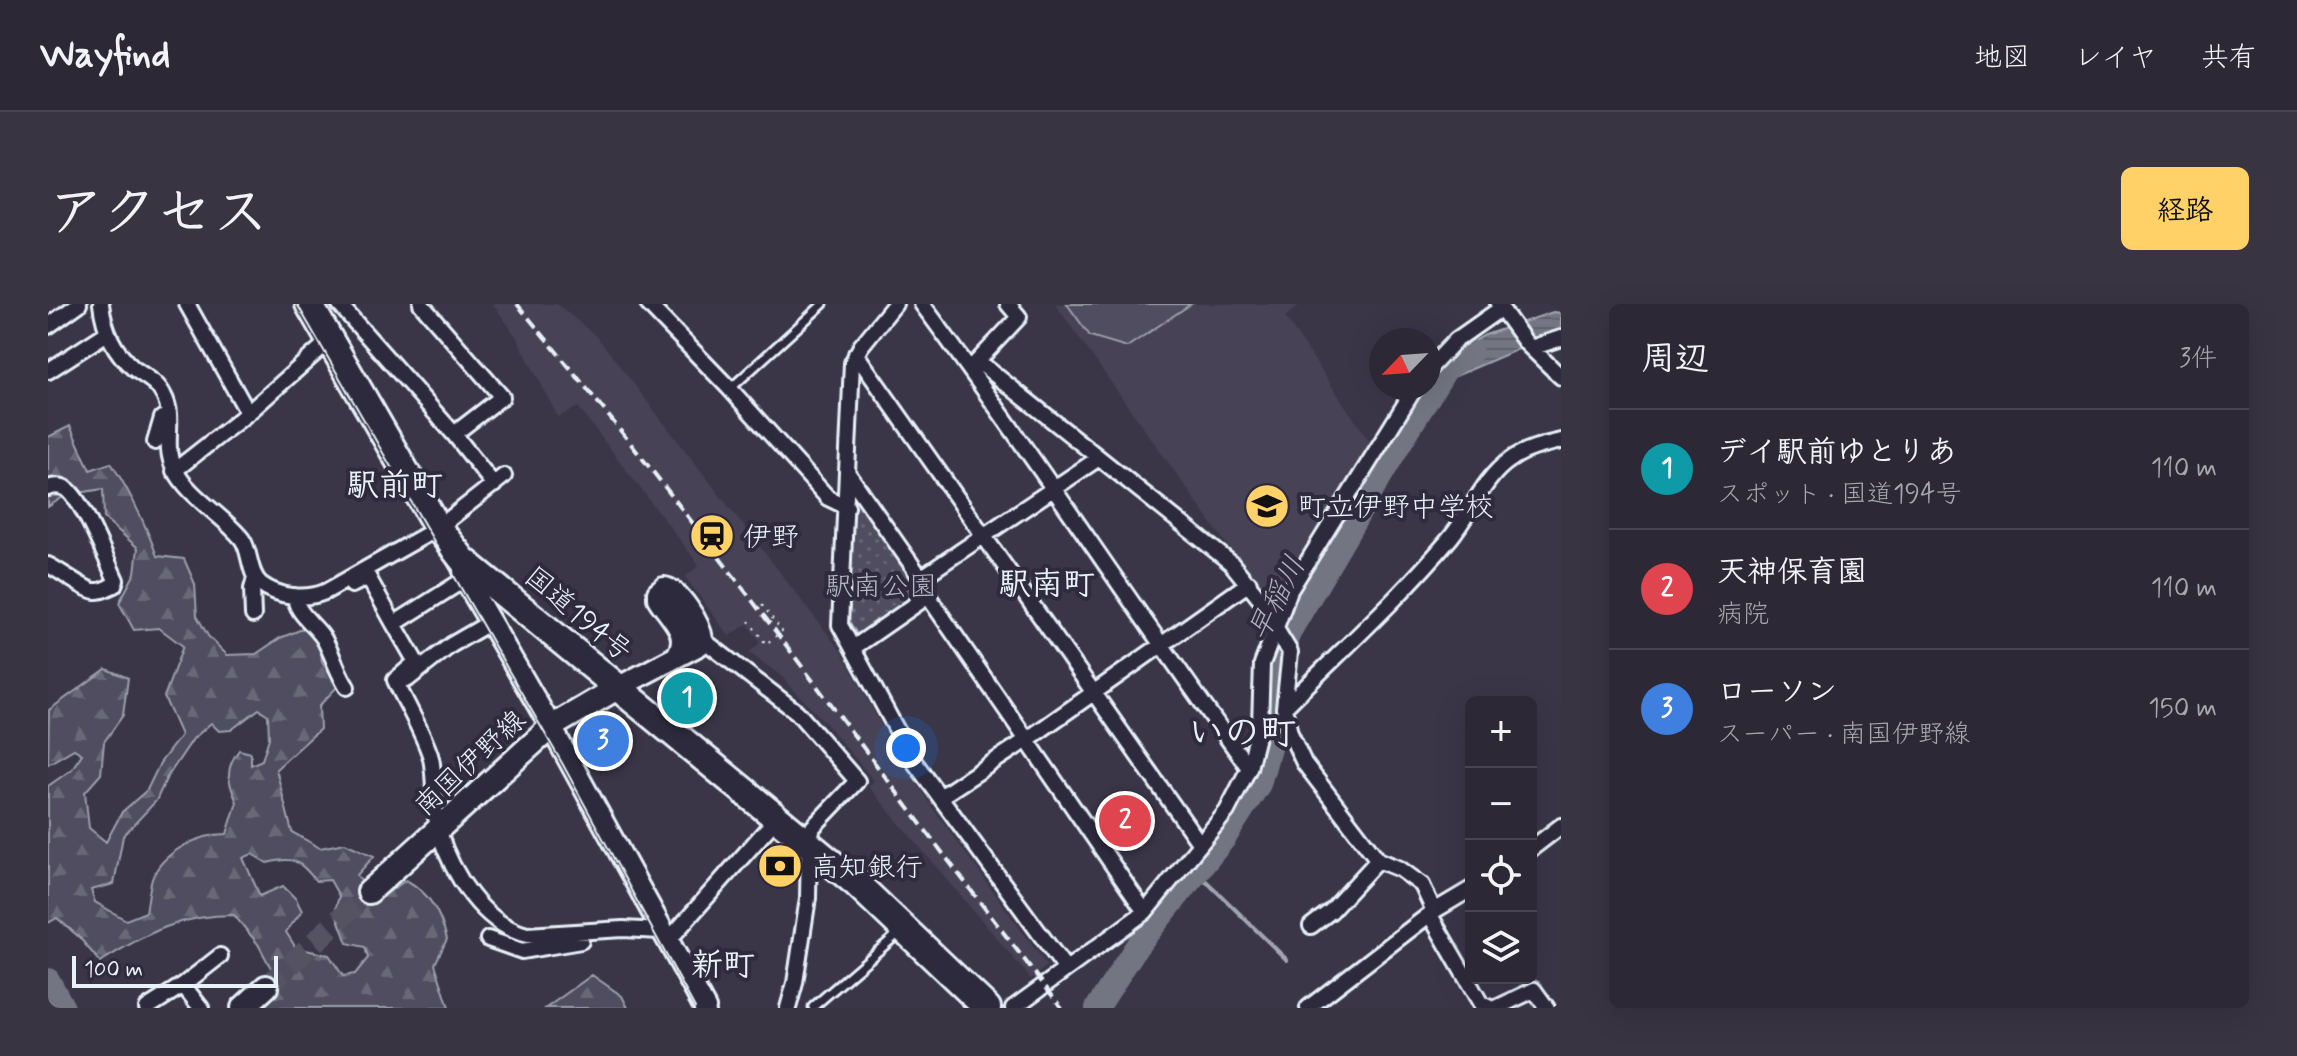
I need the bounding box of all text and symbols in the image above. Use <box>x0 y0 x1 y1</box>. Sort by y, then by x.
text: Wayfind <box>40 31 170 80</box>
text: 地図 <box>1974 40 2030 77</box>
text: レイヤ <box>2074 40 2157 77</box>
text: 共有 <box>2201 40 2257 77</box>
button: 経路 <box>2121 167 2249 250</box>
text: アクセス <box>48 178 269 251</box>
north arrow <box>1369 328 1441 400</box>
text: 周辺 <box>1641 337 1709 382</box>
text: 3件 <box>2179 342 2217 376</box>
text: デイ駅前ゆとりあ <box>1717 433 1956 472</box>
text: 1 <box>1661 452 1673 486</box>
text: 110 m <box>2151 452 2217 486</box>
district label: 駅前町 <box>347 465 443 507</box>
text: スポット · 国道194号 <box>1717 478 1961 512</box>
school or university icon: 町立伊野中学校 <box>1243 482 1291 530</box>
place label: 町立伊野中学校 <box>1298 490 1494 527</box>
station icon: 伊野 <box>688 512 736 560</box>
place label: 伊野 <box>743 520 799 557</box>
water label: 早稲川 <box>1240 550 1315 648</box>
text: 天神保育園 <box>1717 553 1867 592</box>
street label: 国道194号 <box>516 559 639 671</box>
district label: 駅南町 <box>999 564 1095 606</box>
park label: 駅南公園 <box>825 569 937 606</box>
text: 2 <box>1661 572 1673 606</box>
text: 110 m <box>2151 572 2217 606</box>
text: 病院 <box>1717 598 1769 632</box>
pin: 1 <box>661 668 713 728</box>
text: ローソン <box>1717 673 1837 712</box>
text: 3 <box>1661 692 1673 726</box>
text: 150 m <box>2148 692 2217 726</box>
map controls <box>1465 696 1537 984</box>
button: + <box>1465 696 1537 768</box>
street label: 南国伊野線 <box>407 703 535 825</box>
pin: 3 <box>577 711 629 771</box>
district label: いの町 <box>1188 711 1296 758</box>
text: スーパー · 南国伊野線 <box>1717 718 1970 752</box>
your location <box>886 728 926 768</box>
button: − <box>1465 768 1537 840</box>
pin: 2 <box>1099 791 1151 851</box>
button: locate <box>1465 840 1537 912</box>
bank icon: 高知銀行 <box>756 842 804 890</box>
place label: 高知銀行 <box>811 850 923 887</box>
button: layers <box>1465 912 1537 984</box>
district label: 新町 <box>691 945 755 987</box>
scale bar <box>72 952 278 988</box>
text: 100 m <box>84 956 143 984</box>

